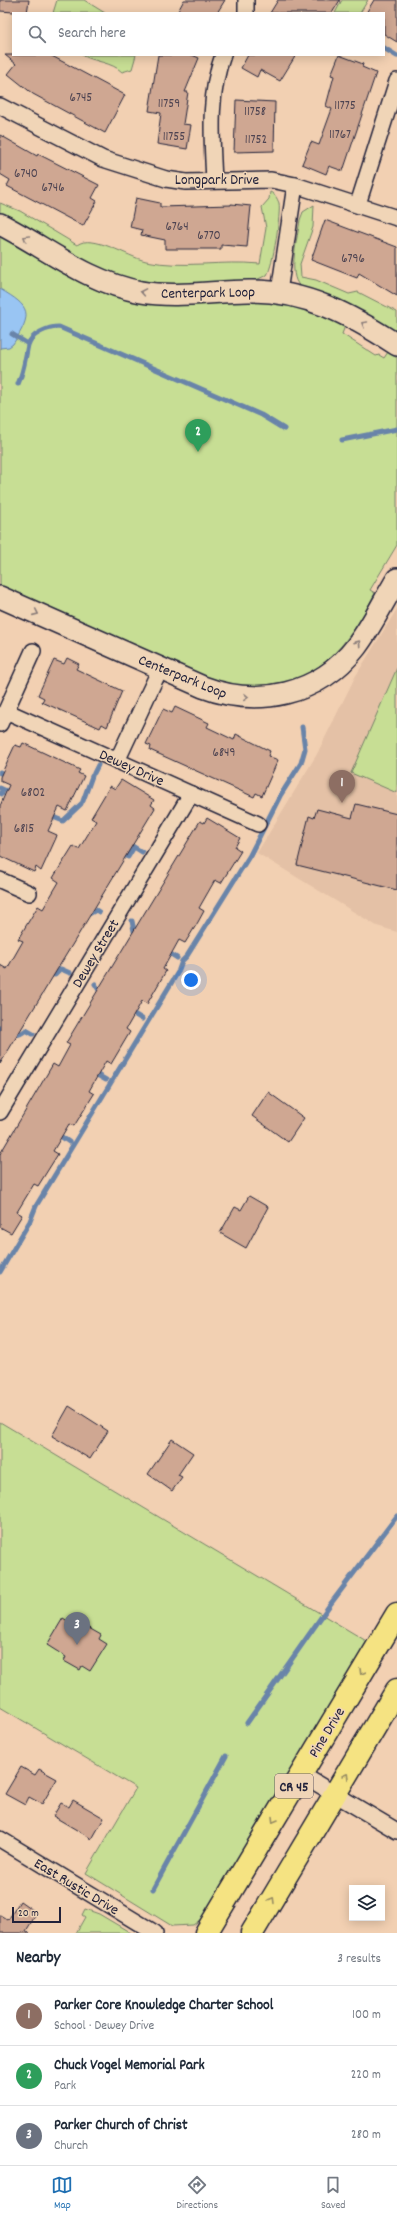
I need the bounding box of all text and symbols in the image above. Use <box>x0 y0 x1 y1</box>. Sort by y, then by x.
search box <box>12 12 385 56</box>
icon: search <box>26 23 48 45</box>
text: Search here <box>58 23 126 45</box>
house number: 6745 <box>70 89 92 108</box>
house number: 11759 <box>158 95 180 114</box>
house number: 11775 <box>334 97 356 116</box>
house number: 11758 <box>244 103 266 122</box>
house number: 11767 <box>329 126 351 145</box>
house number: 11755 <box>163 128 185 147</box>
house number: 11752 <box>245 131 267 150</box>
house number: 6740 <box>14 165 38 184</box>
street label: Longpark Drive <box>175 170 260 192</box>
house number: 6746 <box>41 179 65 198</box>
house number: 6764 <box>165 218 189 237</box>
house number: 6770 <box>197 227 221 246</box>
one-way arrow <box>23 236 30 243</box>
house number: 6796 <box>341 250 365 269</box>
street label: Centerpark Loop <box>161 282 255 306</box>
one-way arrow <box>140 288 146 297</box>
one-way arrow <box>361 322 368 329</box>
pin: 2 <box>185 419 211 452</box>
one-way arrow <box>31 608 39 616</box>
one-way arrow <box>353 640 361 647</box>
street label: Centerpark Loop <box>134 650 230 706</box>
one-way arrow <box>243 693 249 702</box>
house number: 6849 <box>213 744 235 763</box>
street label: Dewey Drive <box>95 745 168 793</box>
pin: 1 <box>329 770 355 803</box>
house number: 6802 <box>21 784 45 803</box>
house number: 6815 <box>14 820 34 839</box>
street label: Dewey Street <box>68 915 126 993</box>
your location <box>181 970 201 990</box>
pin: 3 <box>64 1612 90 1645</box>
one-way arrow <box>359 1668 366 1675</box>
street label: Pine Drive <box>304 1703 352 1762</box>
one-way arrow <box>341 1773 349 1780</box>
road number: CR 45 <box>275 1774 313 1798</box>
one-way arrow <box>271 1816 278 1823</box>
street label: East Rustic Drive <box>29 1854 123 1922</box>
map controls <box>349 1885 385 1921</box>
button: layers <box>349 1885 385 1921</box>
one-way arrow <box>268 1897 275 1904</box>
scale bar <box>12 1905 61 1924</box>
text: 20 m <box>18 1906 39 1922</box>
text: Nearby <box>16 1947 60 1971</box>
text: 3 results <box>337 1950 381 1969</box>
text: Parker Core Knowledge Charter School <box>54 1995 273 2017</box>
text: 1 <box>28 2006 30 2025</box>
text: 100 m <box>352 2006 381 2025</box>
text: School · Dewey Drive <box>54 2017 154 2036</box>
text: Chuck Vogel Memorial Park <box>54 2055 205 2077</box>
text: 2 <box>26 2066 32 2085</box>
text: 220 m <box>351 2066 381 2085</box>
text: Park <box>54 2077 76 2096</box>
text: Parker Church of Christ <box>54 2115 188 2137</box>
text: 3 <box>26 2126 32 2145</box>
text: 280 m <box>351 2126 381 2145</box>
text: Church <box>54 2137 88 2156</box>
tab: Map <box>51 2174 73 2214</box>
tab: Directions <box>176 2174 218 2214</box>
tab: Saved <box>321 2174 346 2214</box>

